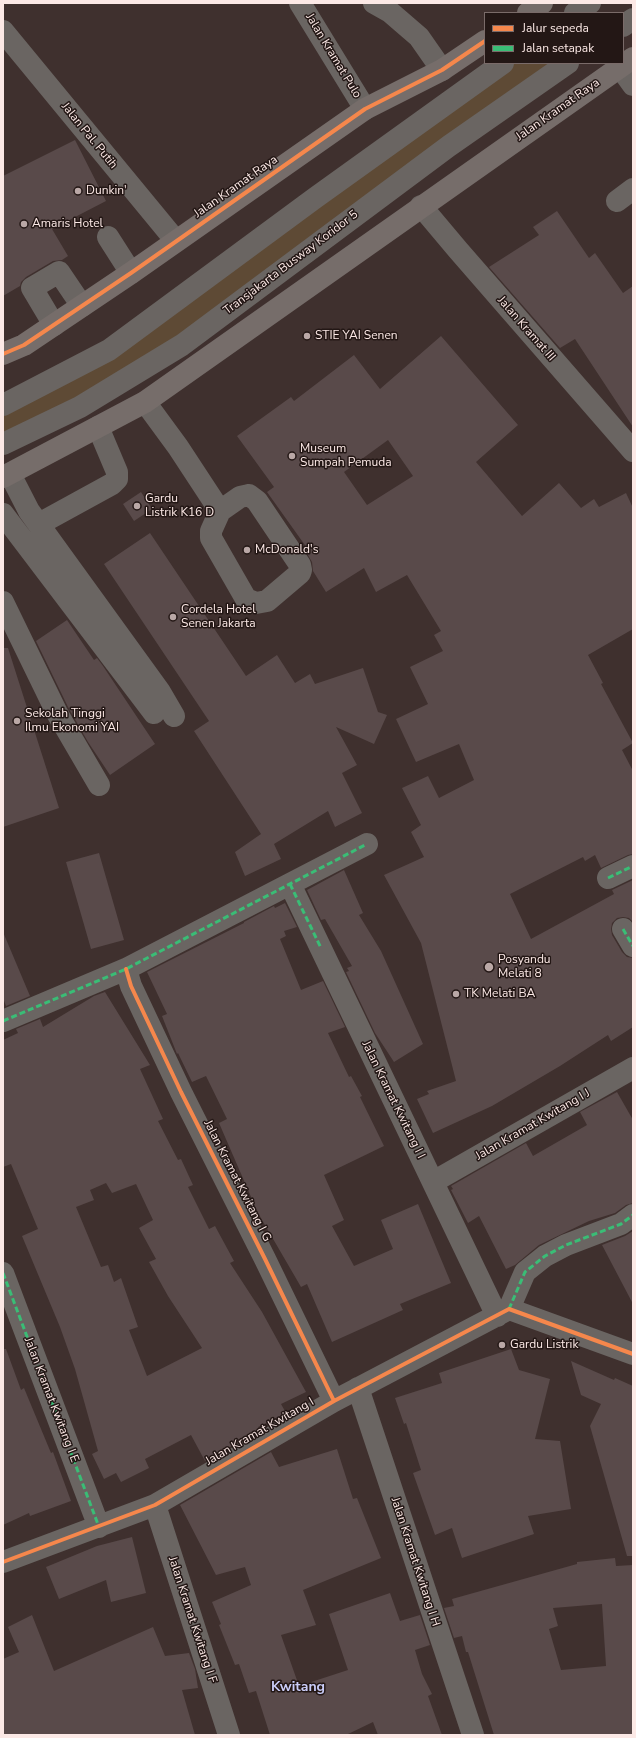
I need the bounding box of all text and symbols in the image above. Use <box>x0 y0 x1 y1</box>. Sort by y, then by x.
street label: Jalan Kramat Pulo <box>302 11 364 101</box>
legend <box>484 12 624 64</box>
text: Jalur sepeda <box>522 20 589 36</box>
text: Jalan setapak <box>522 40 594 56</box>
street label: Jalan Kramat Raya <box>513 76 603 144</box>
street label: Jalan Pal. Putih <box>58 100 120 172</box>
street label: Jalan Kramat Raya <box>191 153 281 221</box>
place label: Dunkin' <box>86 184 127 198</box>
marker: Dunkin' <box>73 186 83 196</box>
street label: Transjakarta Busway Koridor 5 <box>221 208 361 318</box>
place label: Amaris Hotel <box>32 217 103 231</box>
marker: Amaris Hotel <box>19 219 29 229</box>
street label: Jalan Kramat III <box>494 294 558 364</box>
place label: STIE YAI Senen <box>315 329 398 343</box>
marker: STIE YAI Senen <box>302 331 312 341</box>
place label: Museum Sumpah Pemuda <box>300 442 392 470</box>
marker: Museum Sumpah Pemuda <box>287 451 297 461</box>
place label: Gardu Listrik K16 D <box>145 492 214 520</box>
marker: Gardu Listrik K16 D <box>132 501 142 511</box>
place label: McDonald's <box>255 543 318 557</box>
marker: McDonald's <box>242 545 252 555</box>
place label: Cordela Hotel Senen Jakarta <box>181 603 256 631</box>
marker: Cordela Hotel Senen Jakarta <box>168 612 178 622</box>
place label: Sekolah Tinggi Ilmu Ekonomi YAI <box>25 707 119 735</box>
marker: Sekolah Tinggi Ilmu Ekonomi YAI <box>12 716 22 726</box>
place label: Posyandu Melati 8 <box>498 953 551 981</box>
marker: Posyandu Melati 8 <box>483 961 495 973</box>
place label: TK Melati BA <box>464 987 535 1001</box>
marker: TK Melati BA <box>451 989 461 999</box>
street label: Jalan Kramat Kwitang I I <box>358 1039 428 1161</box>
street label: Jalan Kramat Kwitang I J <box>473 1086 593 1164</box>
street label: Jalan Kramat Kwitang I G <box>200 1118 274 1244</box>
street label: Jalan Kramat Kwitang I E <box>20 1335 82 1465</box>
place label: Gardu Listrik <box>510 1338 578 1352</box>
marker: Gardu Listrik <box>497 1340 507 1350</box>
street label: Jalan Kramat Kwitang I <box>203 1395 317 1469</box>
street label: Jalan Kramat Kwitang I H <box>387 1496 443 1628</box>
street label: Jalan Kramat Kwitang I F <box>165 1555 219 1685</box>
district label: Kwitang <box>271 1680 325 1696</box>

